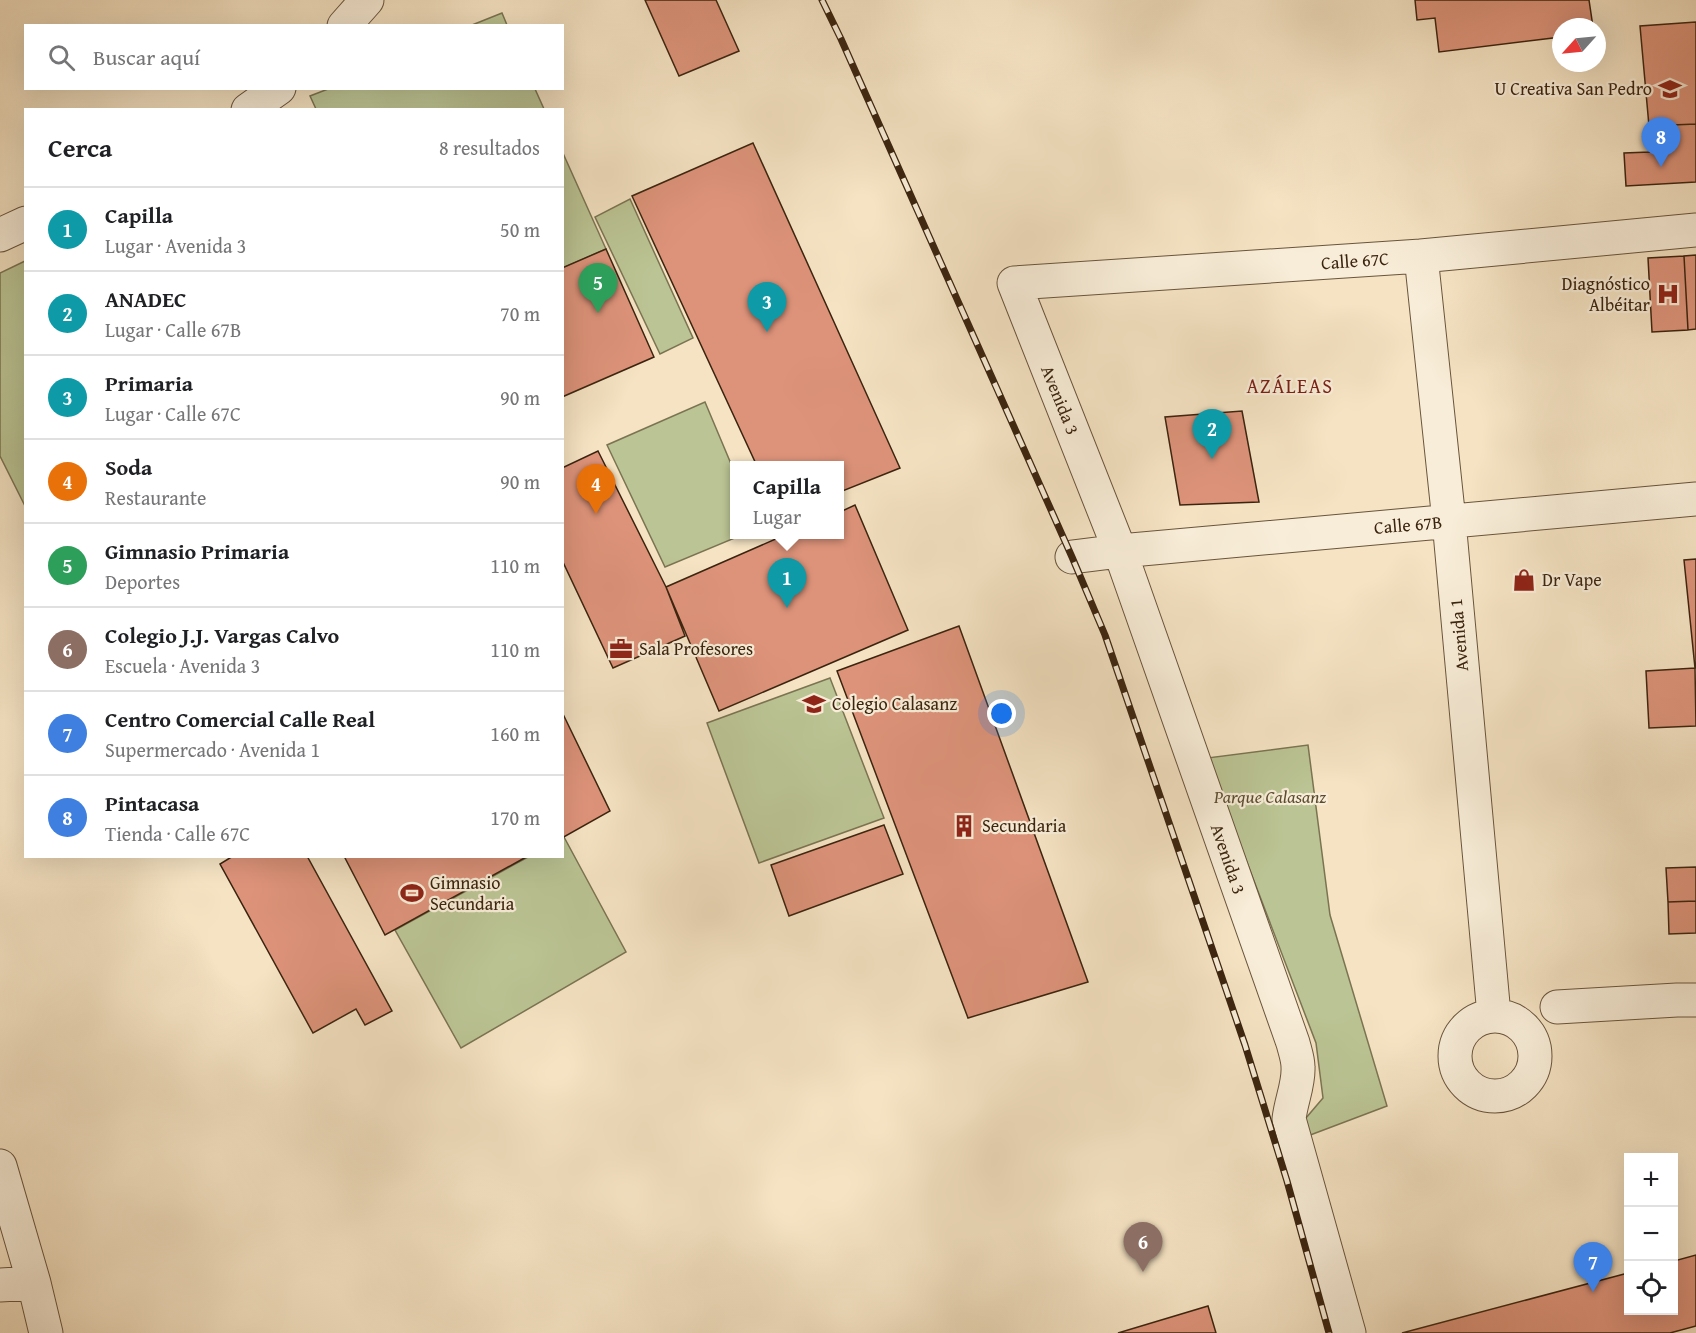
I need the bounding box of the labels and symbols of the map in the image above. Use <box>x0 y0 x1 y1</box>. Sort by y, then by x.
north arrow <box>1552 18 1606 72</box>
place label: U Creativa San Pedro <box>1494 75 1652 102</box>
school or university icon: U Creativa San Pedro <box>1657 76 1683 102</box>
pin: 8 <box>1642 118 1680 167</box>
street label: Calle 67C <box>1320 245 1390 276</box>
pin: 5 <box>578 264 618 313</box>
place label: Diagnóstico Albéitar <box>1562 270 1651 318</box>
hospital icon: Diagnóstico Albéitar <box>1655 281 1681 307</box>
pin: 3 <box>748 282 786 332</box>
street label: Avenida 3 <box>1034 361 1087 439</box>
district label: AZÁLEAS <box>1246 371 1334 400</box>
pin: 2 <box>1192 410 1232 459</box>
pin: 4 <box>576 464 616 514</box>
street label: Calle 67B <box>1373 508 1443 541</box>
pin: 1 <box>768 558 806 608</box>
place label: Dr Vape <box>1542 566 1602 593</box>
shop icon: Dr Vape <box>1511 567 1537 593</box>
street label: Avenida 1 <box>1442 598 1475 673</box>
place label: Sala Profesores <box>639 635 753 662</box>
office icon: Sala Profesores <box>608 636 634 662</box>
place label: Colegio Calasanz <box>832 690 957 717</box>
school or university icon: Colegio Calasanz <box>801 691 827 717</box>
your location <box>987 699 1016 728</box>
park label: Parque Calasanz <box>1213 783 1326 810</box>
place label: Secundaria <box>982 812 1067 839</box>
building icon: Secundaria <box>951 813 977 839</box>
street label: Avenida 3 <box>1204 820 1253 898</box>
place label: Gimnasio Secundaria <box>430 869 515 917</box>
sports icon: Gimnasio Secundaria <box>399 880 425 906</box>
pin: 6 <box>1124 1222 1162 1272</box>
pin: 7 <box>1574 1242 1612 1292</box>

